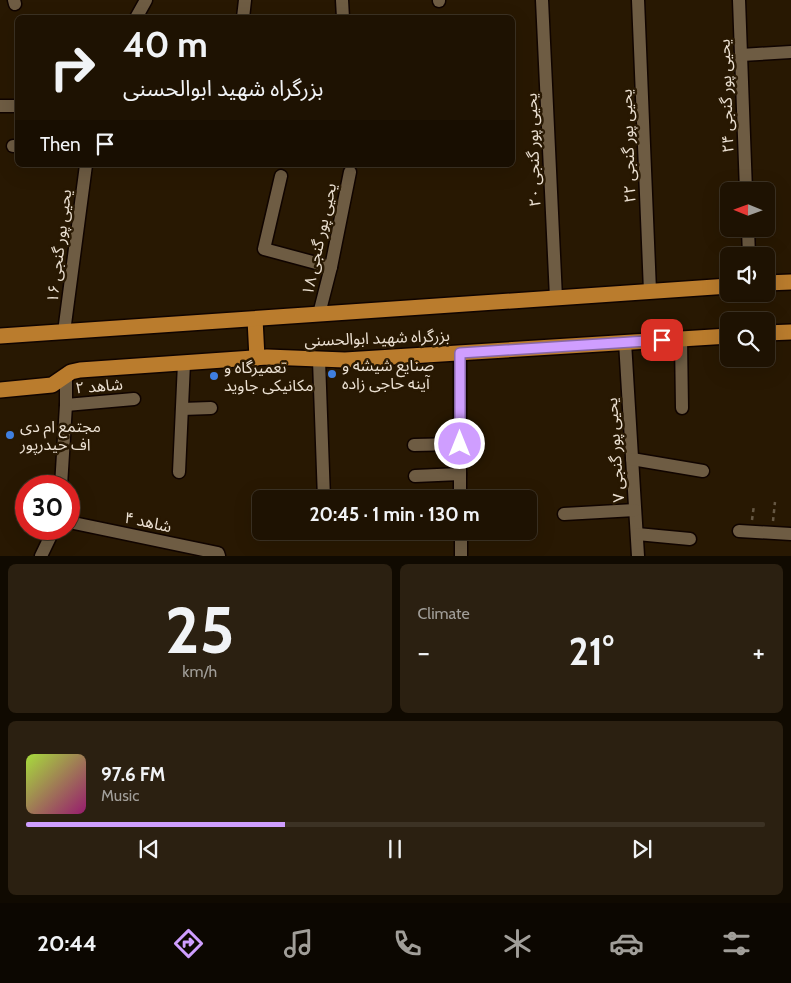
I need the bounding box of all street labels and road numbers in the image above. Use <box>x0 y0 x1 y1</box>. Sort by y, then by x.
street label: یحیی پور گنجی ۲۴ <box>715 39 739 153</box>
street label: یحیی پور گنجی ۲۲ <box>617 89 641 203</box>
street label: یحیی پور گنجی ۲۰ <box>522 93 546 207</box>
street label: یحیی پور گنجی ۱۸ <box>298 181 341 297</box>
street label: یحیی پور گنجی ۱۶ <box>43 188 77 304</box>
street label: بزرگراه شهید ابوالحسنی <box>304 326 450 350</box>
street label: شاهد ۲ <box>74 374 124 398</box>
street label: یحیی پور گنجی ۷ <box>602 397 629 503</box>
street label: شاهد ۴ <box>123 508 173 536</box>

